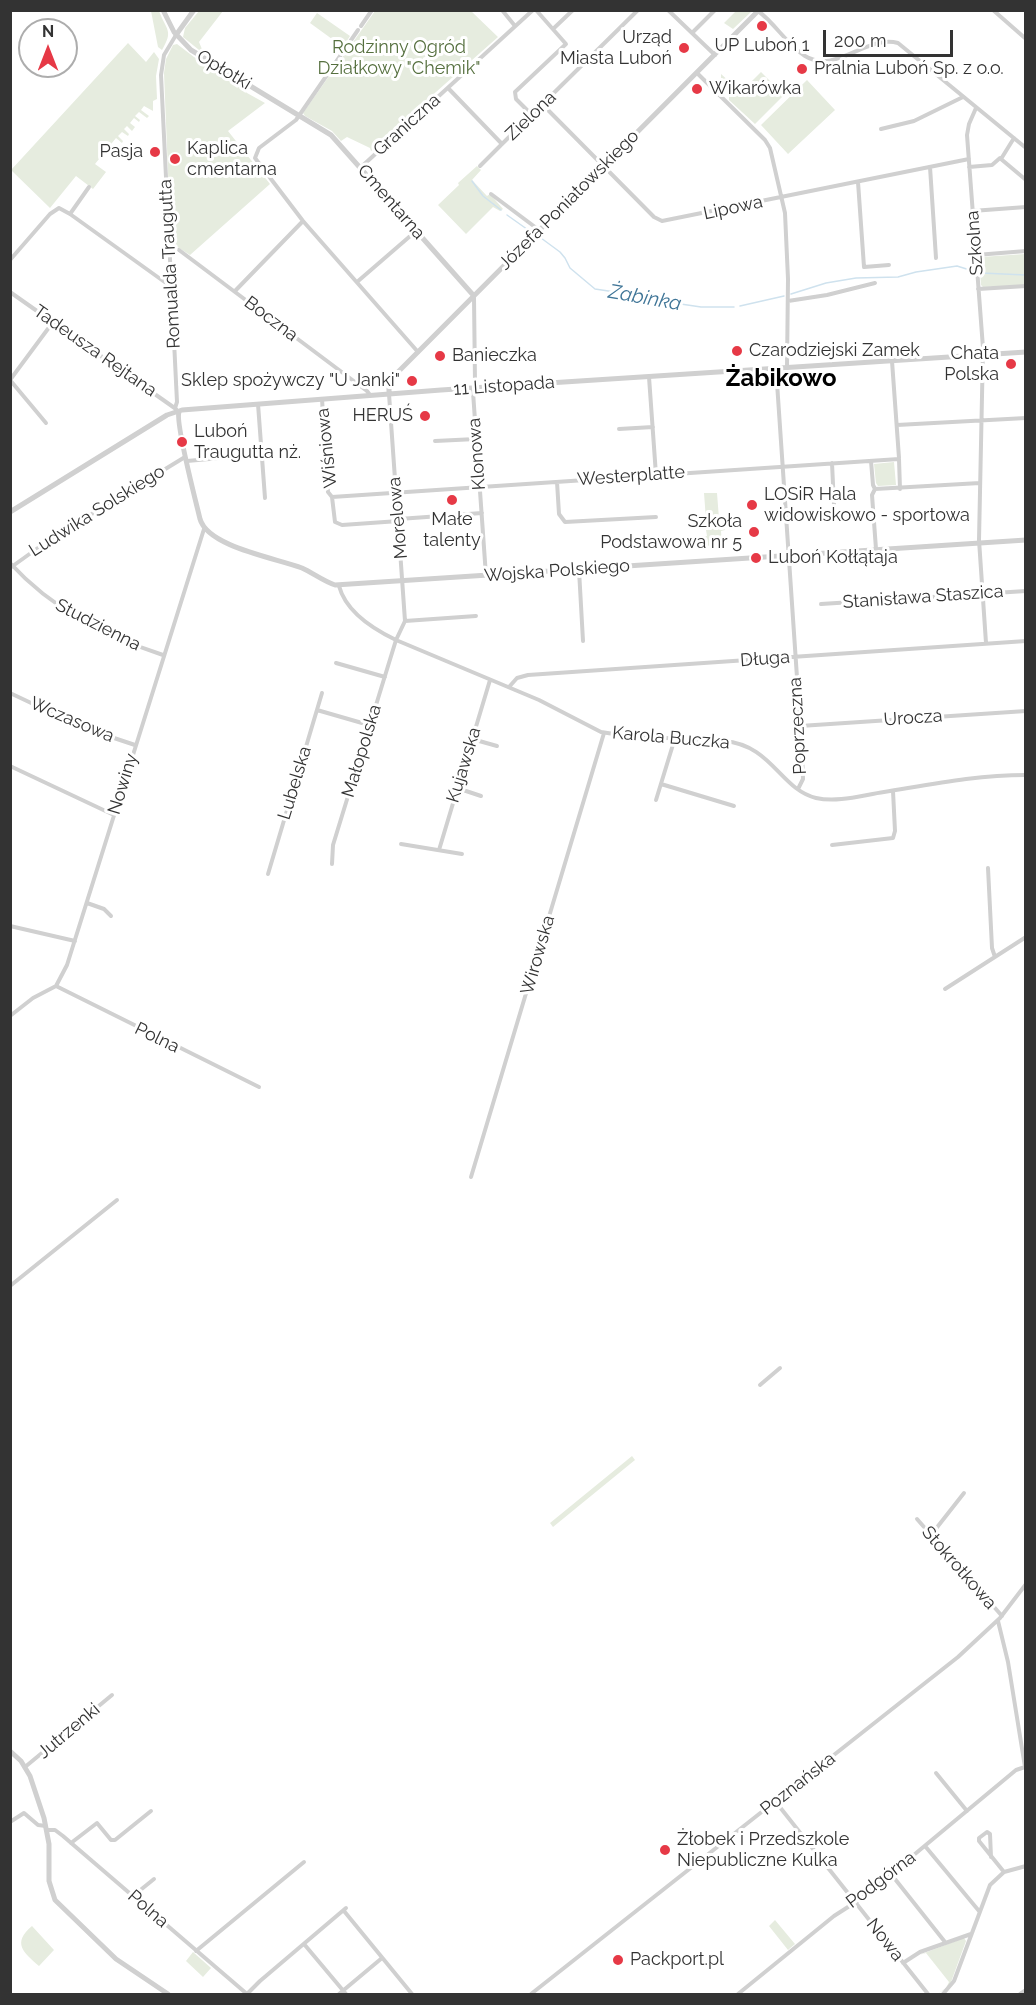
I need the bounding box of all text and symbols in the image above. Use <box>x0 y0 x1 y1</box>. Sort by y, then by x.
north arrow <box>18 18 78 78</box>
scale bar <box>826 18 956 56</box>
marker: UP Luboń 1 <box>755 19 769 33</box>
text: N <box>42 22 54 41</box>
place label: Urząd Miasta Luboń <box>560 27 672 70</box>
text: 200 m <box>834 30 887 51</box>
place label: UP Luboń 1 <box>714 35 810 57</box>
park label: Rodzinny Ogród Działkowy "Chemik" <box>317 37 481 80</box>
marker: Urząd Miasta Luboń <box>677 41 691 55</box>
street label: Opłotki <box>193 45 255 95</box>
place label: Pralnia Luboń Sp. z o.o. <box>814 58 1004 80</box>
marker: Pralnia Luboń Sp. z o.o. <box>795 62 809 76</box>
place label: Wikarówka <box>709 78 801 100</box>
marker: Wikarówka <box>690 82 704 96</box>
street label: Zielona <box>501 87 561 145</box>
street label: Graniczna <box>369 89 445 161</box>
street label: Józefa Poniatowskiego <box>494 125 644 275</box>
place label: Kaplica cmentarna <box>187 138 277 180</box>
place label: Pasja <box>100 141 143 163</box>
marker: Pasja <box>148 145 162 159</box>
marker: Kaplica cmentarna <box>168 152 182 166</box>
street label: Cmentarna <box>353 160 429 244</box>
street label: Romualda Traugutta <box>155 179 185 349</box>
street label: Lipowa <box>701 191 765 225</box>
street label: Szkolna <box>962 210 988 276</box>
water label: Żabinka <box>607 280 683 316</box>
street label: Boczna <box>240 292 302 346</box>
street label: Tadeusza Rejtana <box>29 300 161 402</box>
place label: Czarodziejski Zamek <box>749 340 920 362</box>
place label: Chata Polska <box>944 343 999 386</box>
marker: Czarodziejski Zamek <box>730 344 744 358</box>
place label: Banieczka <box>452 345 537 367</box>
marker: Banieczka <box>433 349 447 363</box>
marker: Chata Polska <box>1004 357 1018 371</box>
district label: Żabikowo <box>725 365 837 393</box>
place label: Sklep spożywczy "U Janki" <box>181 370 400 392</box>
street label: 11 Listopada <box>453 372 555 400</box>
marker: Sklep spożywczy "U Janki" <box>405 374 419 388</box>
place label: HERUŚ <box>352 405 413 427</box>
street label: Wiśniowa <box>312 407 342 489</box>
marker: HERUŚ <box>418 409 432 423</box>
street label: Klonowa <box>464 417 490 491</box>
place label: Luboń Traugutta nż. <box>194 421 301 464</box>
marker: Luboń Traugutta nż. <box>175 435 189 449</box>
street label: Ludwika Solskiego <box>25 461 169 561</box>
street label: Westerplatte <box>576 461 686 491</box>
street label: Morelowa <box>384 476 412 560</box>
place label: LOSiR Hala widowiskowo - sportowa <box>764 484 970 526</box>
marker: Małe talenty <box>445 493 459 507</box>
marker: LOSiR Hala widowiskowo - sportowa <box>745 498 759 512</box>
place label: Małe talenty <box>423 509 481 552</box>
place label: Szkoła Podstawowa nr 5 <box>600 511 742 554</box>
marker: Szkoła Podstawowa nr 5 <box>747 525 761 539</box>
place label: Luboń Kołłątaja <box>768 547 898 569</box>
marker: Luboń Kołłątaja <box>749 551 763 565</box>
street label: Wojska Polskiego <box>483 555 631 587</box>
street label: Stanisława Staszica <box>842 581 1004 613</box>
street label: Studzienna <box>52 594 144 656</box>
street label: Długa <box>739 646 791 672</box>
street label: Poprzeczna <box>785 677 811 775</box>
street label: Wczasowa <box>27 693 117 747</box>
street label: Małopolska <box>338 702 386 800</box>
street label: Urocza <box>883 705 943 731</box>
street label: Karola Buczka <box>611 722 731 754</box>
street label: Kujawska <box>442 725 486 805</box>
street label: Lubelska <box>274 744 316 822</box>
street label: Nowiny <box>103 751 143 817</box>
street label: Wirowska <box>516 913 560 997</box>
street label: Polna <box>131 1018 183 1058</box>
street label: Stokrotkowa <box>917 1522 1001 1614</box>
street label: Jutrzenki <box>33 1699 105 1763</box>
street label: Poznańska <box>756 1748 840 1820</box>
place label: Żłobek i Przedszkole Niepubliczne Kulka <box>677 1829 849 1872</box>
marker: Żłobek i Przedszkole Niepubliczne Kulka <box>658 1843 672 1857</box>
street label: Podgórna <box>842 1847 920 1913</box>
street label: Polna <box>123 1885 173 1933</box>
street label: Nowa <box>862 1914 908 1966</box>
place label: Packport.pl <box>630 1949 724 1971</box>
marker: Packport.pl <box>611 1953 625 1967</box>

